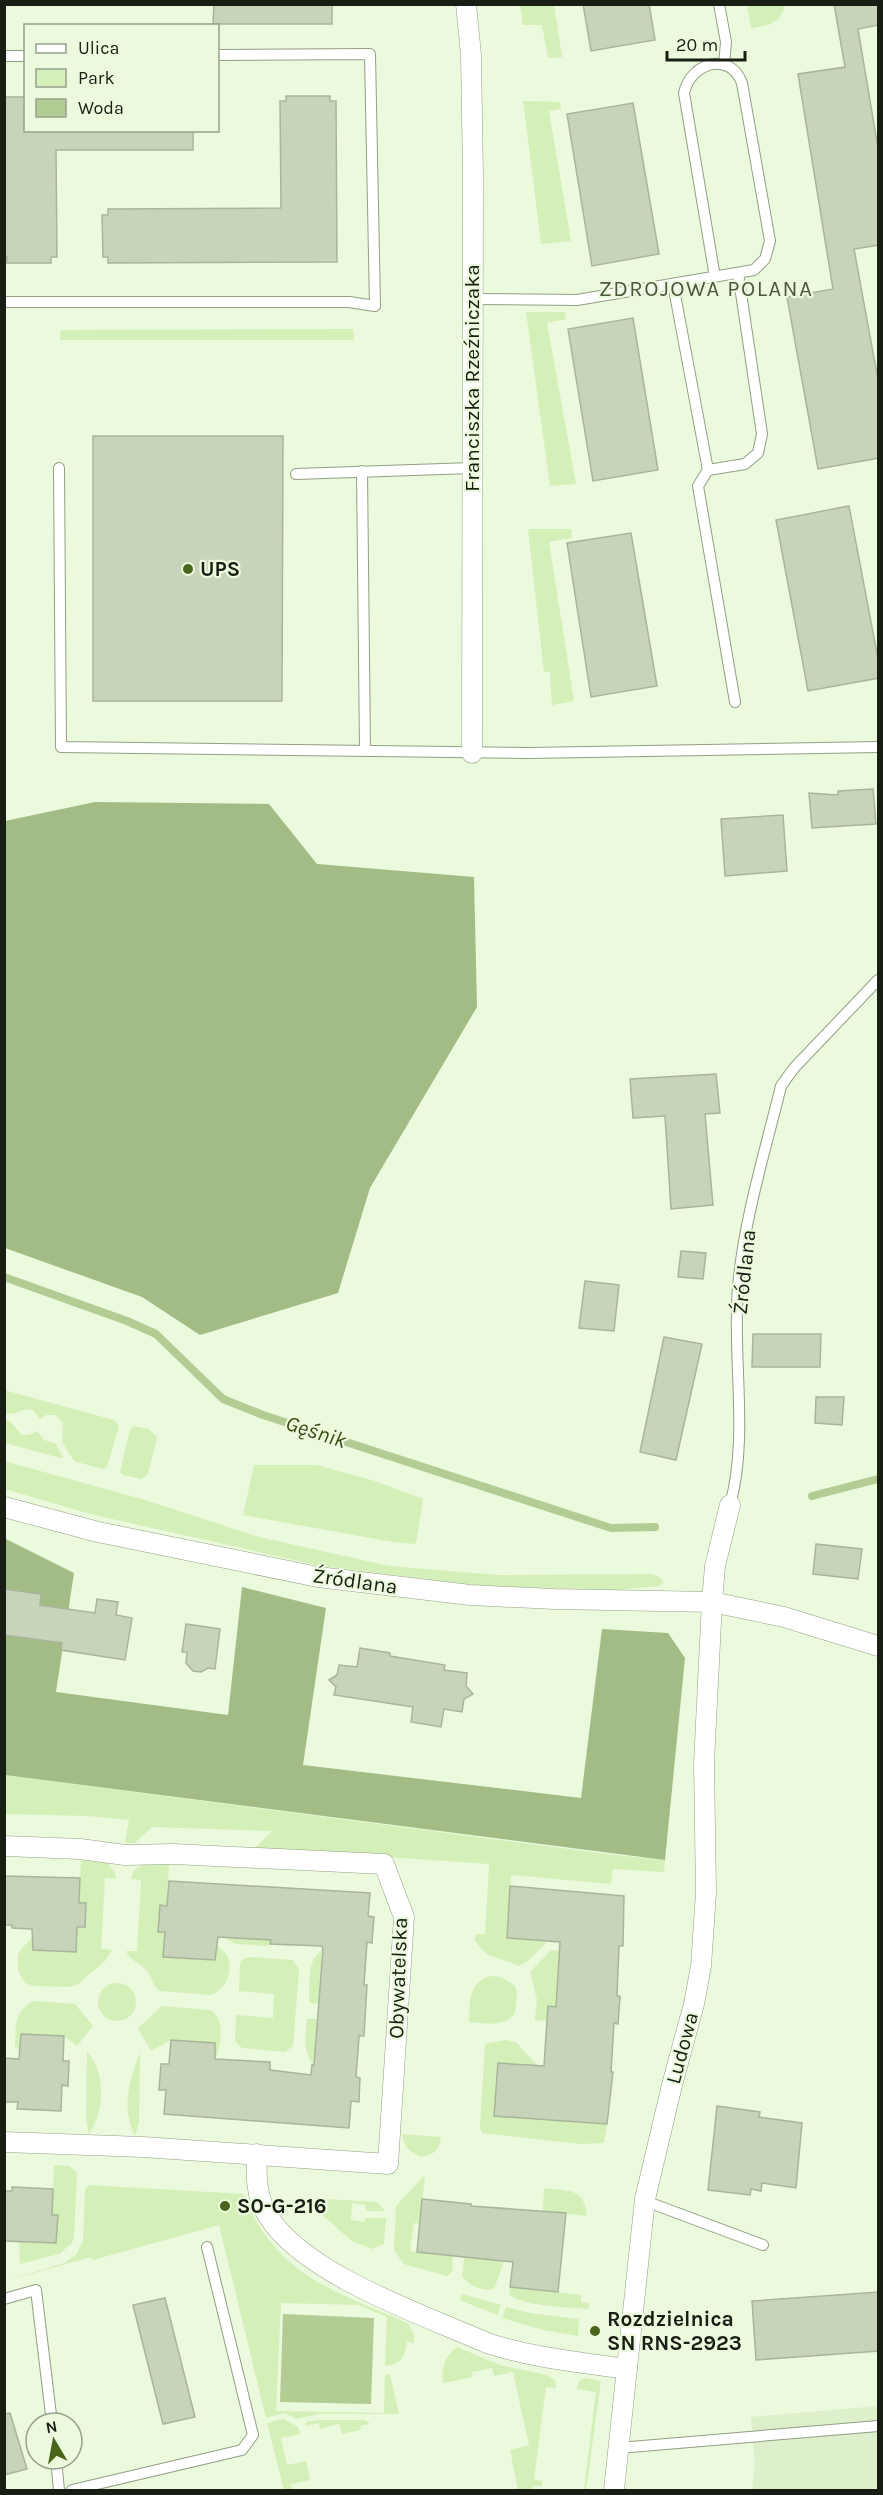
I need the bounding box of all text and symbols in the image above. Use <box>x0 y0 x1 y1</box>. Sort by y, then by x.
legend <box>24 24 219 132</box>
scale bar <box>667 24 745 62</box>
text: 20 m <box>676 34 718 56</box>
text: Ulica <box>78 37 119 59</box>
text: Park <box>78 67 115 89</box>
text: Woda <box>78 97 124 119</box>
street label: Franciszka Rzeźniczaka <box>460 264 484 492</box>
district label: ZDROJOWA POLANA <box>599 276 813 302</box>
place label: UPS <box>200 557 240 581</box>
marker: UPS <box>181 562 195 576</box>
street label: Źródlana <box>728 1228 760 1316</box>
water label: Gęśnik <box>282 1410 350 1454</box>
street label: Źródlana <box>311 1563 399 1599</box>
street label: Obywatelska <box>384 1917 412 2039</box>
street label: Ludowa <box>661 2010 703 2086</box>
place label: S0-G-216 <box>237 2194 327 2218</box>
marker: S0-G-216 <box>218 2199 232 2213</box>
place label: Rozdzielnica SN RNS-2923 <box>607 2307 742 2355</box>
marker: Rozdzielnica SN RNS-2923 <box>588 2324 602 2338</box>
north arrow <box>24 2411 84 2471</box>
text: N <box>44 2416 59 2437</box>

